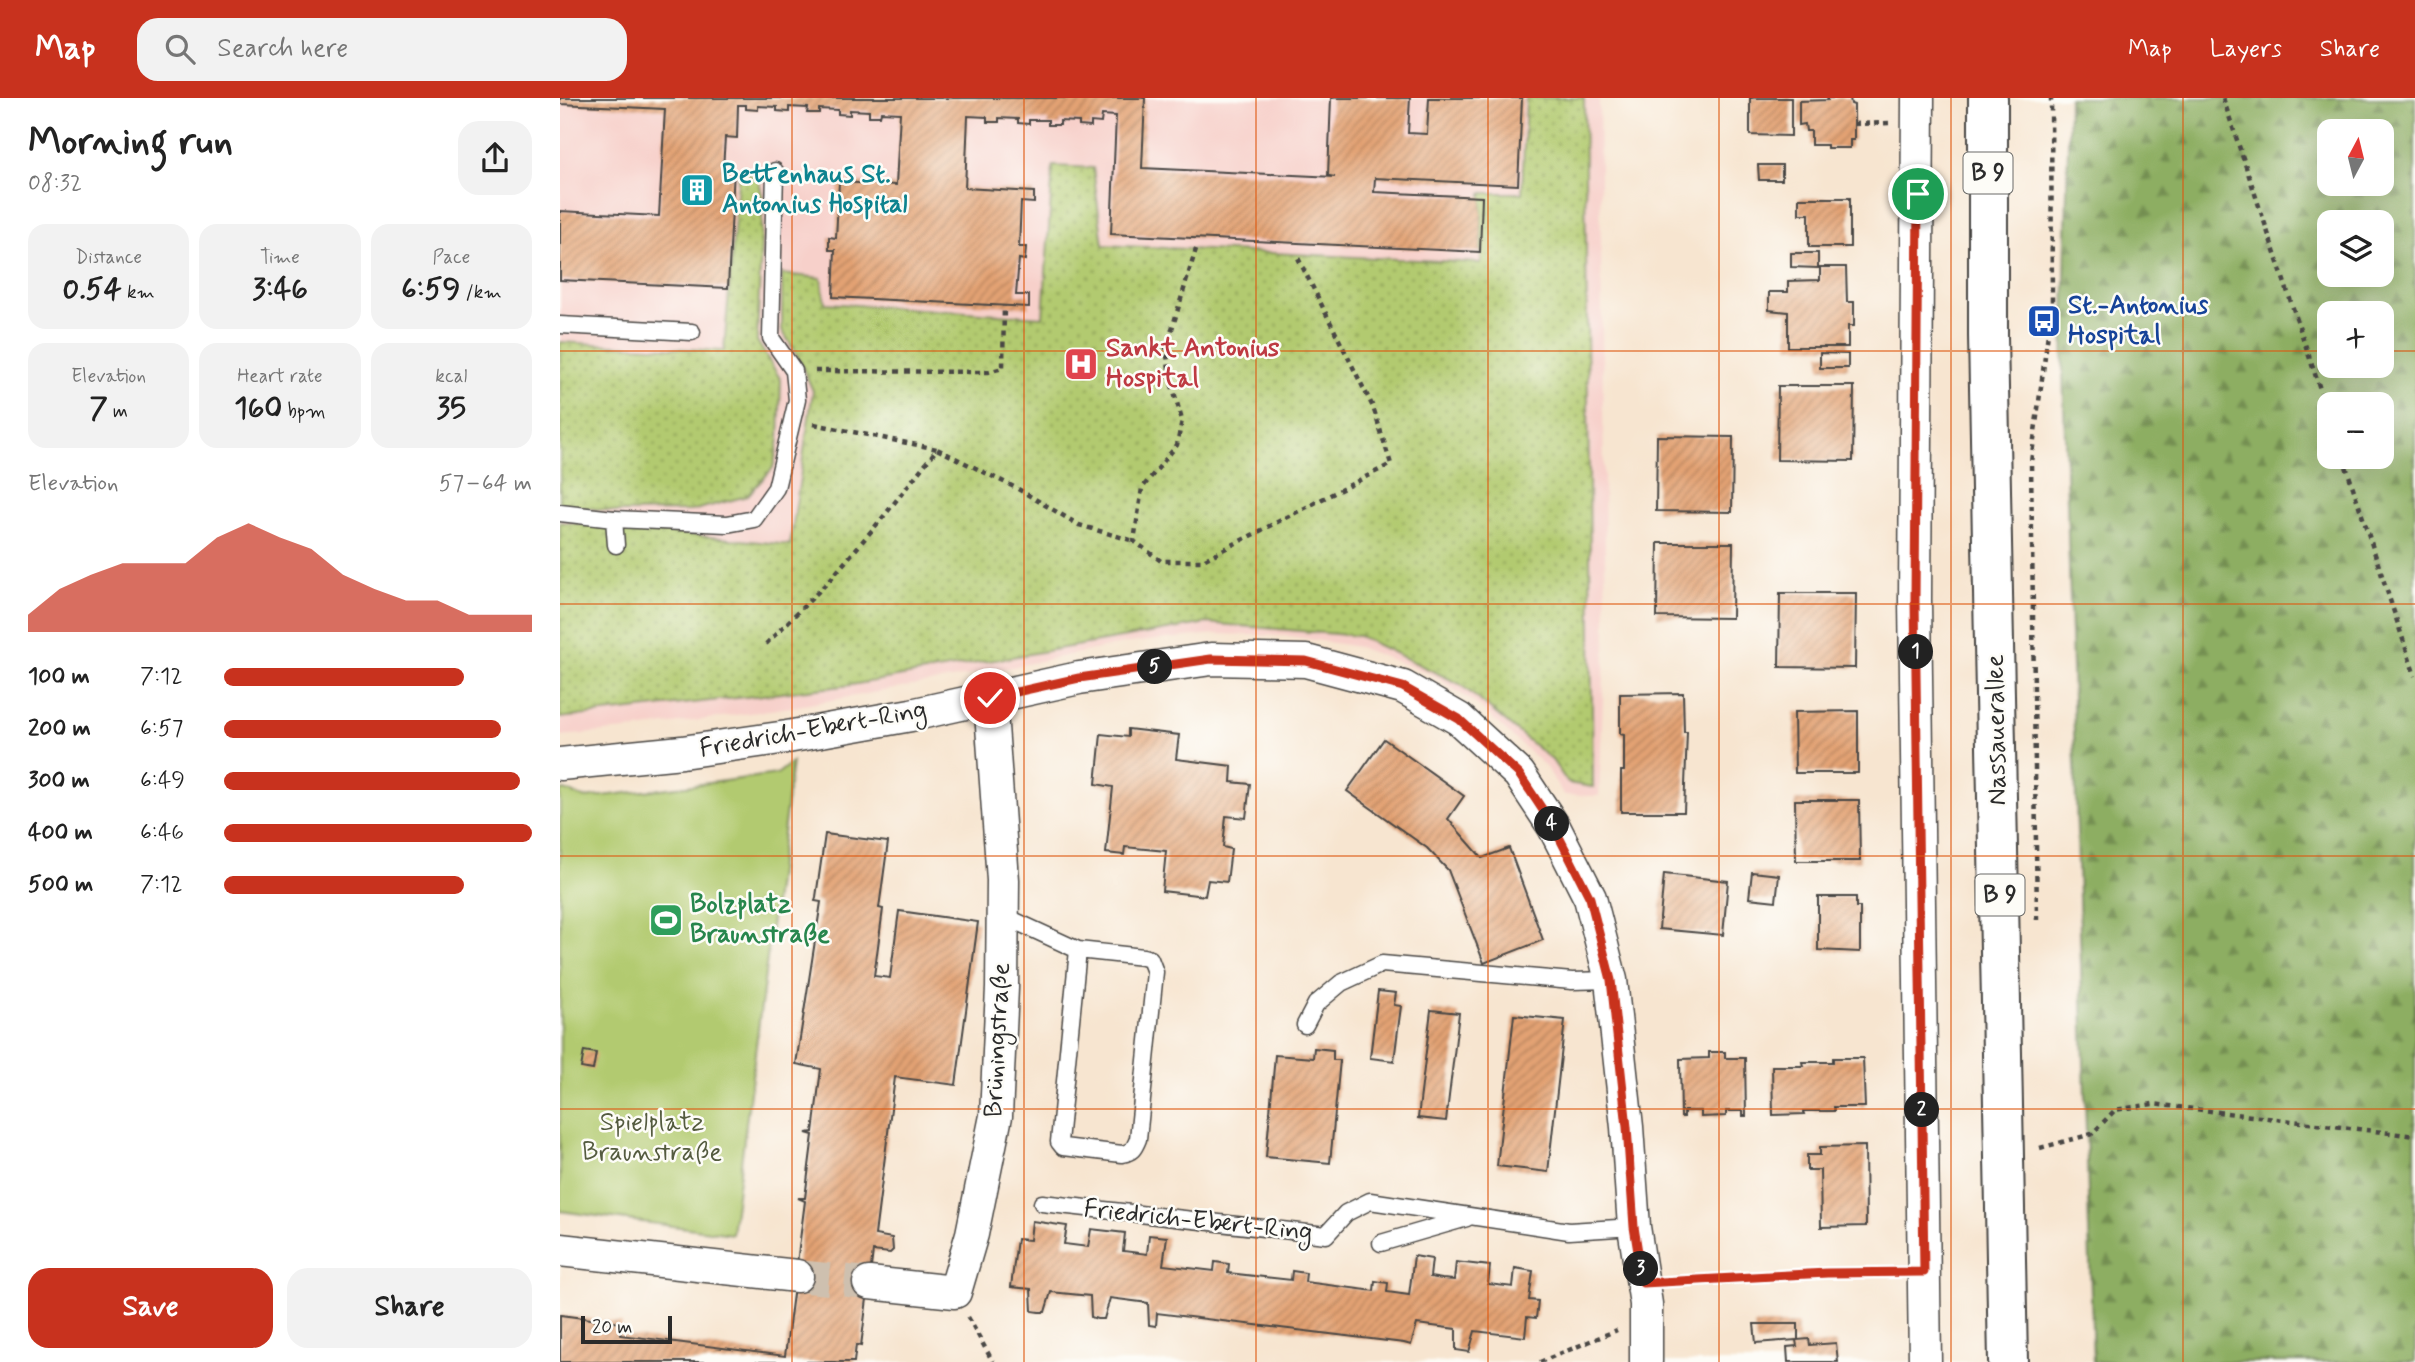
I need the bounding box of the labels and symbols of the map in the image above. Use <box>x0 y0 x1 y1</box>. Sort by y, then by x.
north arrow <box>2317 119 2394 196</box>
road number: B 9 <box>1964 152 2012 194</box>
place label: Bettenhaus St. Antonius Hospital <box>722 158 908 222</box>
pin <box>1888 164 1948 224</box>
building icon: Bettenhaus St. Antonius Hospital <box>678 171 716 209</box>
place label: St.-Antonius Hospital <box>2068 289 2209 353</box>
bus stop icon: St.-Antonius Hospital <box>2025 302 2063 340</box>
place label: Sankt Antonius Hospital <box>1106 332 1280 396</box>
hospital icon: Sankt Antonius Hospital <box>1062 345 1100 383</box>
pin: 1 <box>1898 634 1934 670</box>
pin: 5 <box>1138 650 1172 684</box>
street label: Nassauerallee <box>1979 654 2015 806</box>
pin <box>960 668 1020 728</box>
street label: Friedrich-Ebert-Ring <box>697 693 930 769</box>
pin: 4 <box>1534 806 1570 842</box>
road number: B 9 <box>1976 874 2024 916</box>
place label: Bolzplatz Braunstraße <box>690 888 830 952</box>
sports icon: Bolzplatz Braunstraße <box>647 901 685 939</box>
street label: Brüningstraße <box>977 961 1021 1118</box>
pin: 2 <box>1904 1093 1940 1128</box>
park label: Spielplatz Braunstraße <box>582 1106 722 1170</box>
street label: Friedrich-Ebert-Ring <box>1082 1192 1314 1252</box>
pin: 3 <box>1624 1252 1658 1286</box>
scale bar <box>581 1313 672 1345</box>

